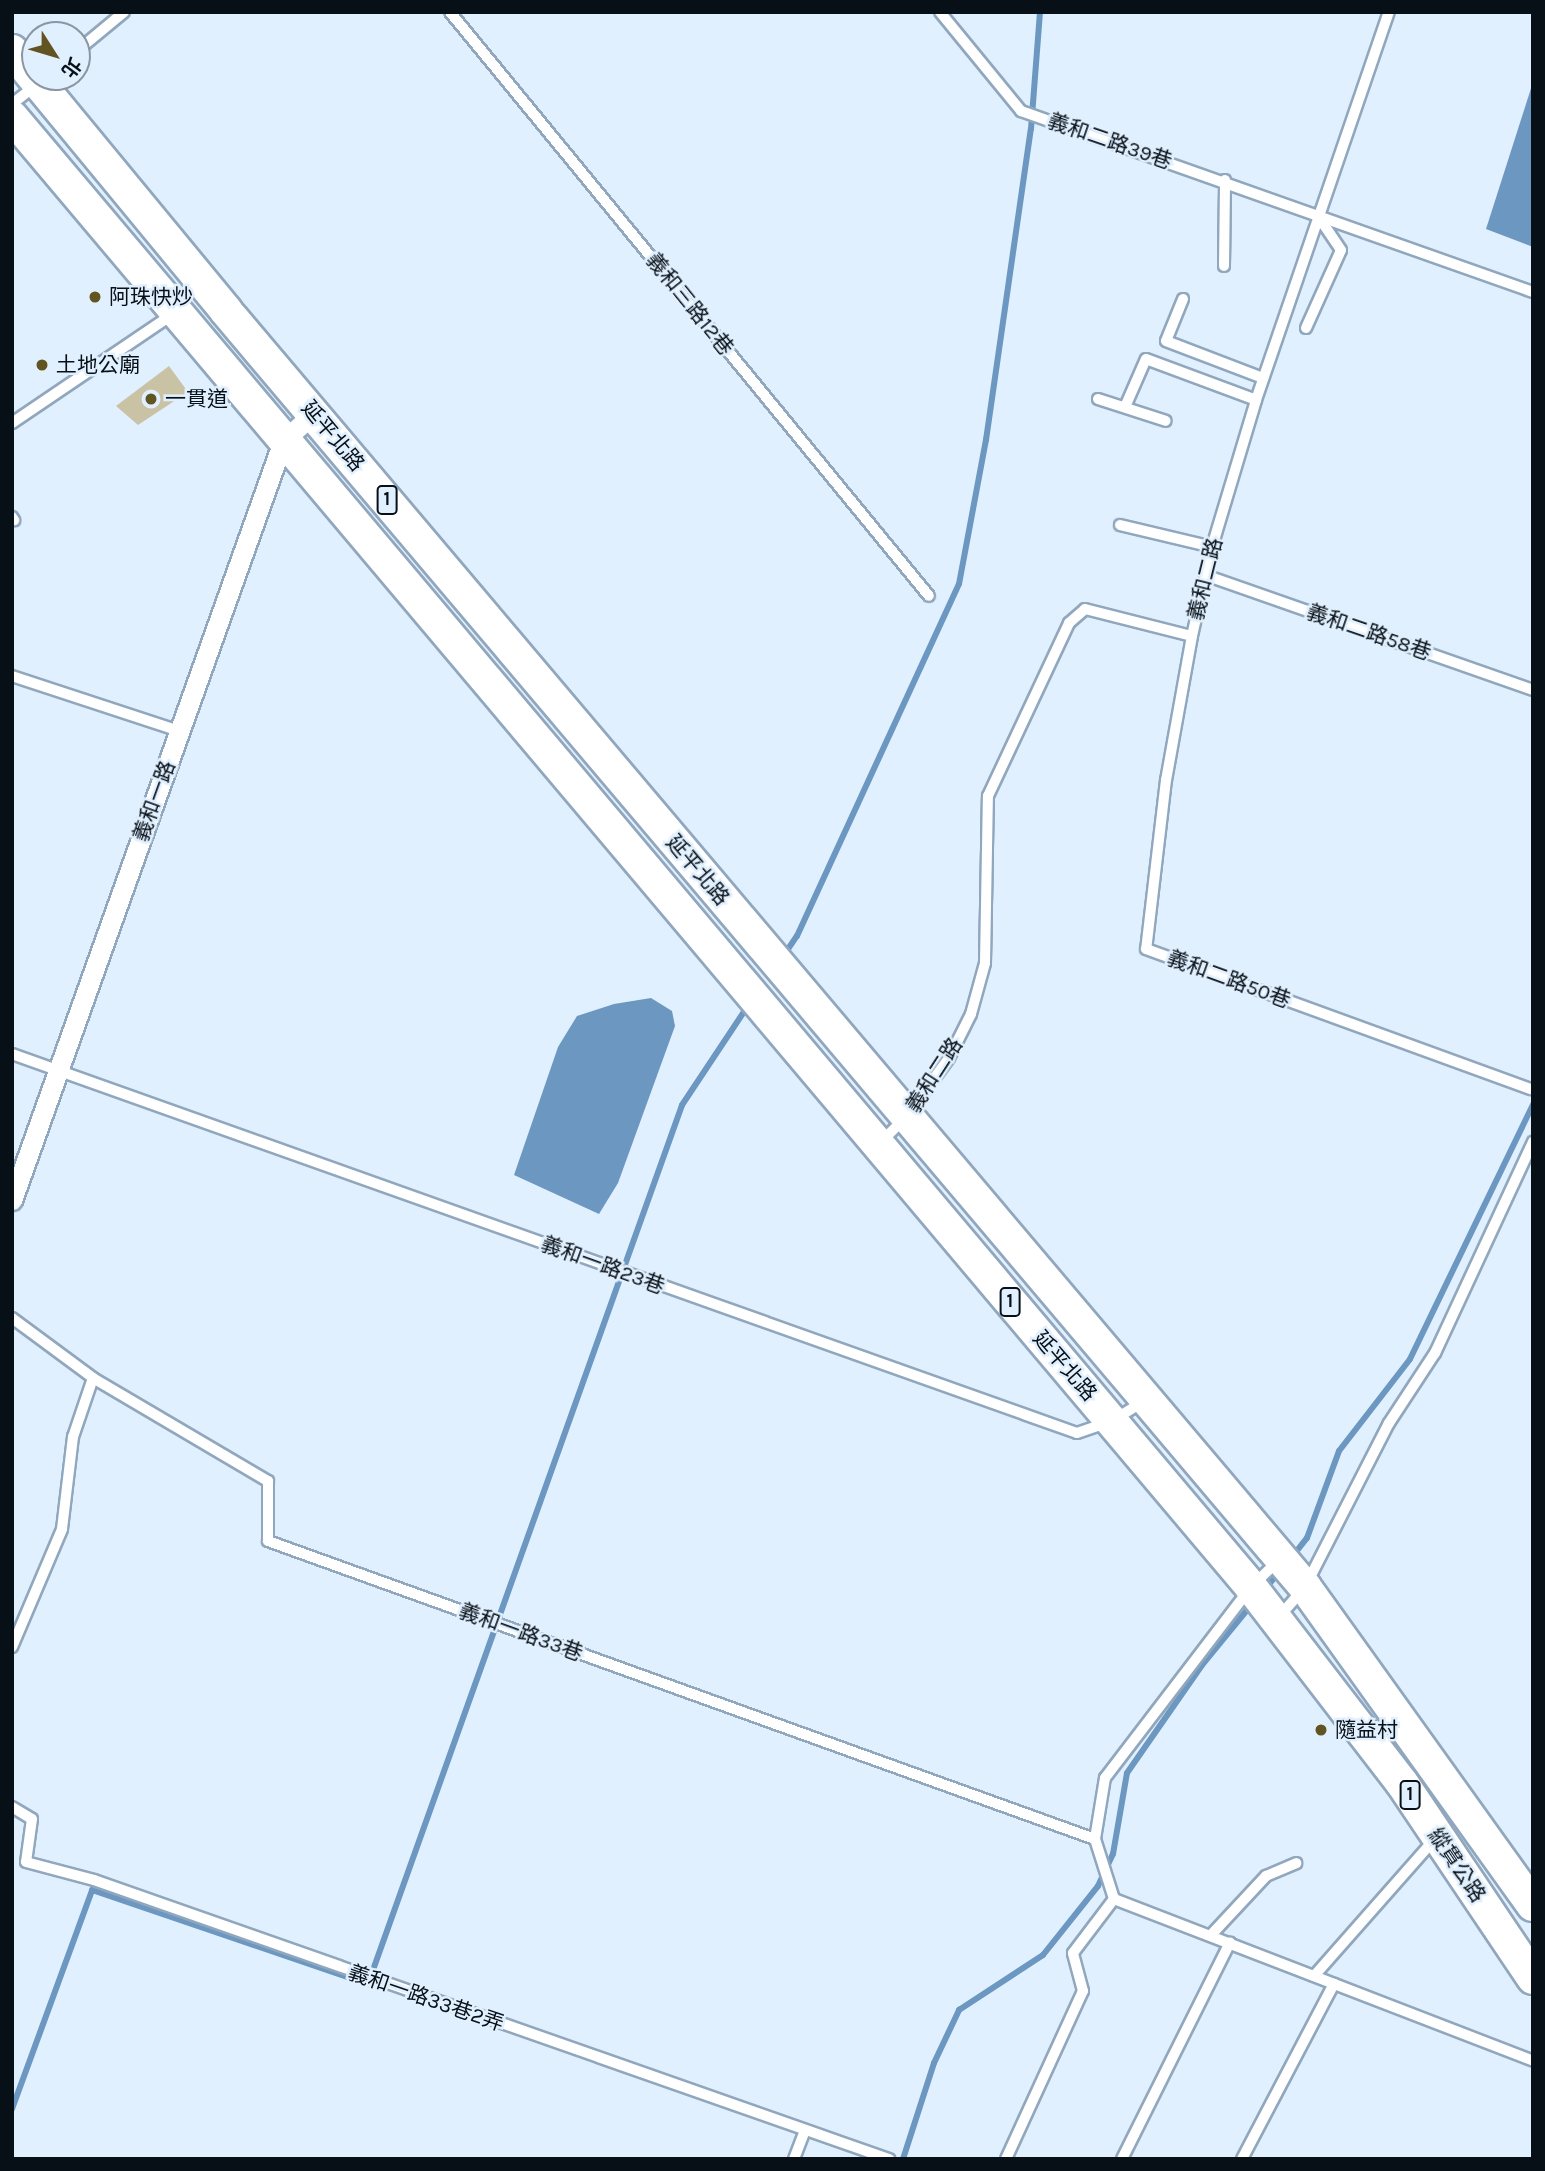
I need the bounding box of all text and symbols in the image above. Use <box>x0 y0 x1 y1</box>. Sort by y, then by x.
north arrow <box>21 21 91 91</box>
text: 北 <box>57 53 86 82</box>
street label: 義和二路39巷 <box>1045 108 1175 174</box>
street label: 義和三路12巷 <box>641 248 739 360</box>
place label: 阿珠快炒 <box>109 284 193 310</box>
marker: 阿珠快炒 <box>87 289 103 305</box>
place label: 土地公廟 <box>56 352 140 378</box>
marker: 土地公廟 <box>34 357 50 373</box>
place label: 一貫道 <box>165 386 228 412</box>
marker: 一貫道 <box>143 391 159 407</box>
street label: 延平北路 <box>296 396 370 476</box>
road number: 1 <box>376 485 398 516</box>
street label: 義和二路 <box>1183 535 1227 623</box>
street label: 義和二路58巷 <box>1304 599 1434 665</box>
street label: 義和一路 <box>128 757 180 845</box>
street label: 延平北路 <box>661 830 735 910</box>
street label: 義和二路50巷 <box>1164 945 1294 1013</box>
street label: 義和二路 <box>901 1033 967 1117</box>
street label: 義和一路23巷 <box>538 1231 668 1299</box>
road number: 1 <box>1000 1286 1020 1318</box>
street label: 延平北路 <box>1028 1326 1102 1406</box>
street label: 義和一路33巷 <box>456 1598 586 1666</box>
place label: 隨益村 <box>1335 1717 1398 1743</box>
marker: 隨益村 <box>1313 1722 1329 1738</box>
road number: 1 <box>1400 1780 1420 1811</box>
street label: 縱貫公路 <box>1423 1823 1491 1907</box>
street label: 義和一路33巷2弄 <box>345 1960 507 2036</box>

